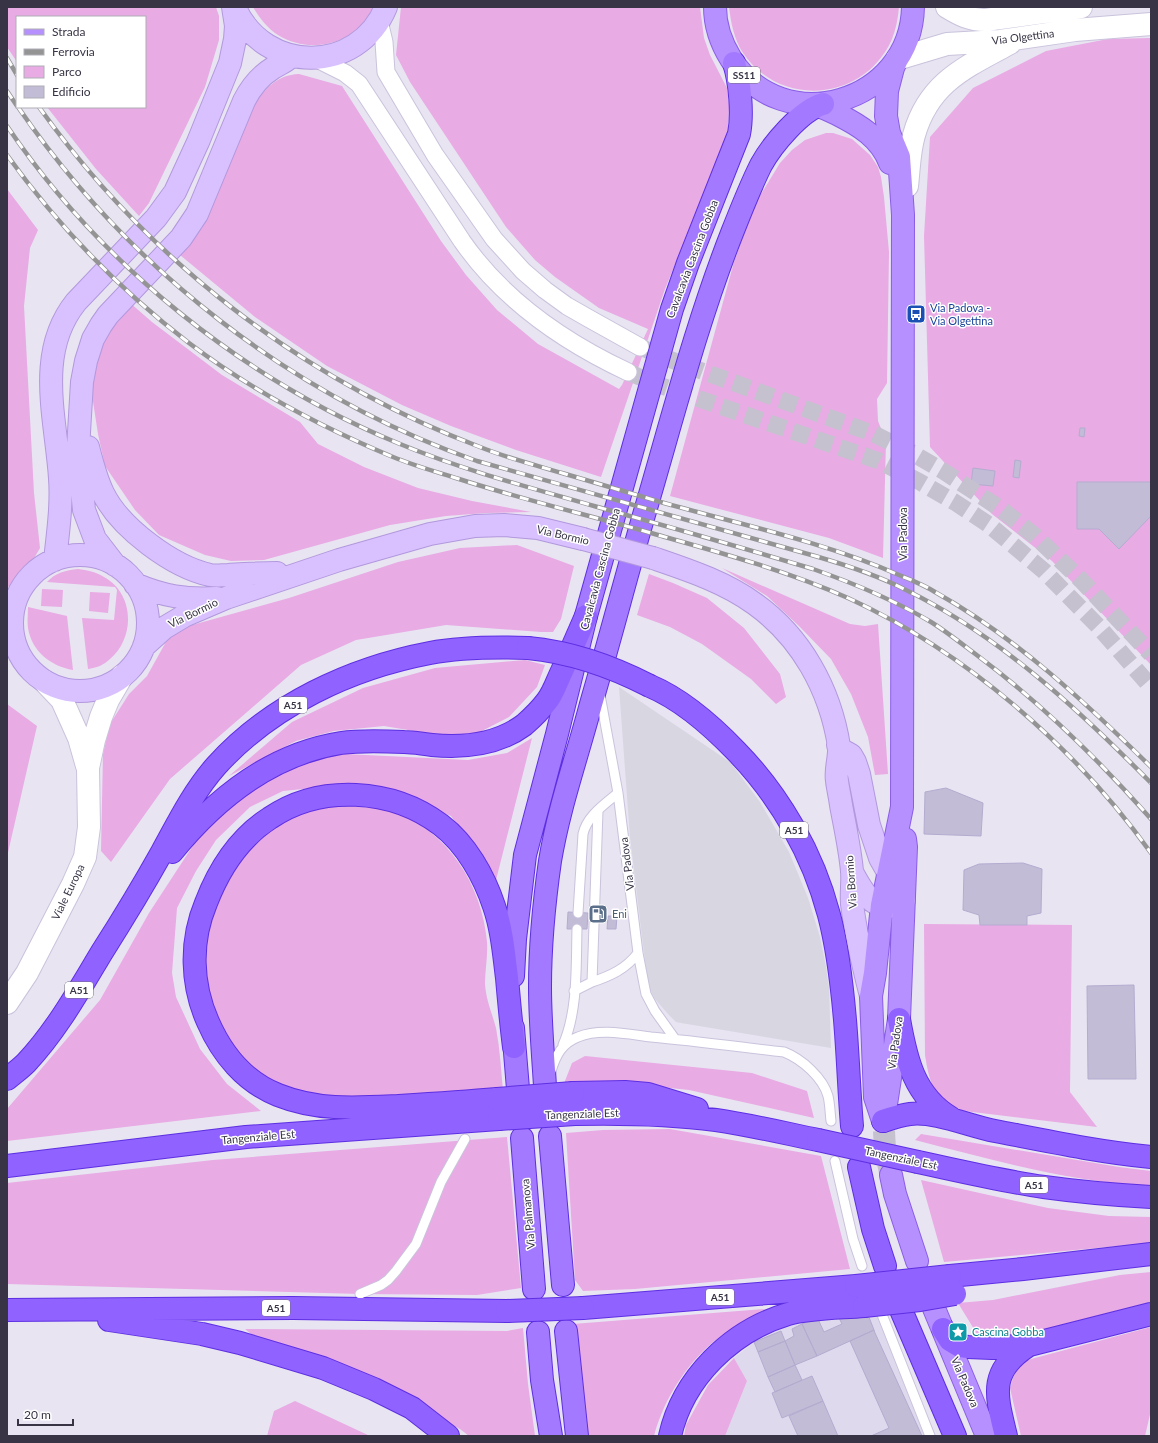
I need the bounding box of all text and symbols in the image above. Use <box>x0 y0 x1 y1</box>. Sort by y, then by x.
legend <box>16 16 146 108</box>
text: Strada <box>52 24 85 39</box>
street label: Via Olgettina <box>991 26 1055 47</box>
text: Ferrovia <box>52 44 95 59</box>
text: Parco <box>52 64 82 79</box>
road number: SS11 <box>728 67 760 83</box>
text: Edificio <box>52 84 91 99</box>
street label: Cavalcavia Cascina Gobba <box>663 198 720 320</box>
place label: Via Padova - Via Olgettina <box>930 301 993 327</box>
bus stop icon: Via Padova - Via Olgettina <box>905 303 927 325</box>
street label: Cavalcavia Cascina Gobba <box>577 507 622 631</box>
street label: Via Padova <box>896 507 909 561</box>
street label: Via Bormio <box>536 522 591 547</box>
street label: Via Bormio <box>166 595 220 630</box>
road number: A51 <box>279 697 307 713</box>
road number: A51 <box>780 822 808 838</box>
street label: Via Padova <box>617 837 636 891</box>
street label: Via Bormio <box>842 855 859 909</box>
street label: Viale Europa <box>48 862 87 922</box>
fuel station icon: Eni <box>587 903 609 925</box>
place label: Eni <box>612 907 627 920</box>
road number: A51 <box>65 982 93 998</box>
street label: Via Padova <box>884 1016 905 1070</box>
street label: Tangenziale Est <box>545 1106 619 1121</box>
street label: Tangenziale Est <box>221 1127 295 1146</box>
street label: Tangenziale Est <box>864 1143 939 1172</box>
road number: A51 <box>1020 1177 1048 1193</box>
street label: Via Palmanova <box>518 1178 537 1250</box>
road number: A51 <box>706 1289 734 1305</box>
road number: A51 <box>262 1300 290 1316</box>
place icon: Cascina Gobba <box>947 1321 969 1343</box>
place label: Cascina Gobba <box>972 1325 1044 1338</box>
street label: Via Padova <box>949 1355 982 1409</box>
scale bar <box>18 1401 73 1427</box>
text: 20 m <box>24 1407 51 1422</box>

